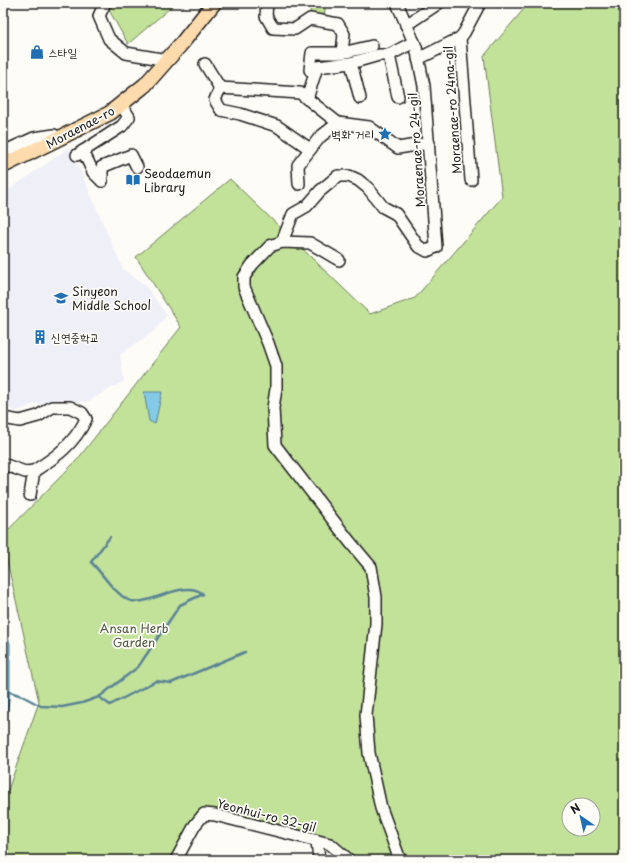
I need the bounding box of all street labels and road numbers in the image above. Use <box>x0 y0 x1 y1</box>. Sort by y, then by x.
street label: Moraenae-ro 24na-gil <box>439 45 465 175</box>
street label: Moraenae-ro 24-gil <box>403 92 429 208</box>
street label: Moraenae-ro <box>42 101 118 153</box>
street label: Yeonhui-ro 32-gil <box>216 794 318 836</box>

